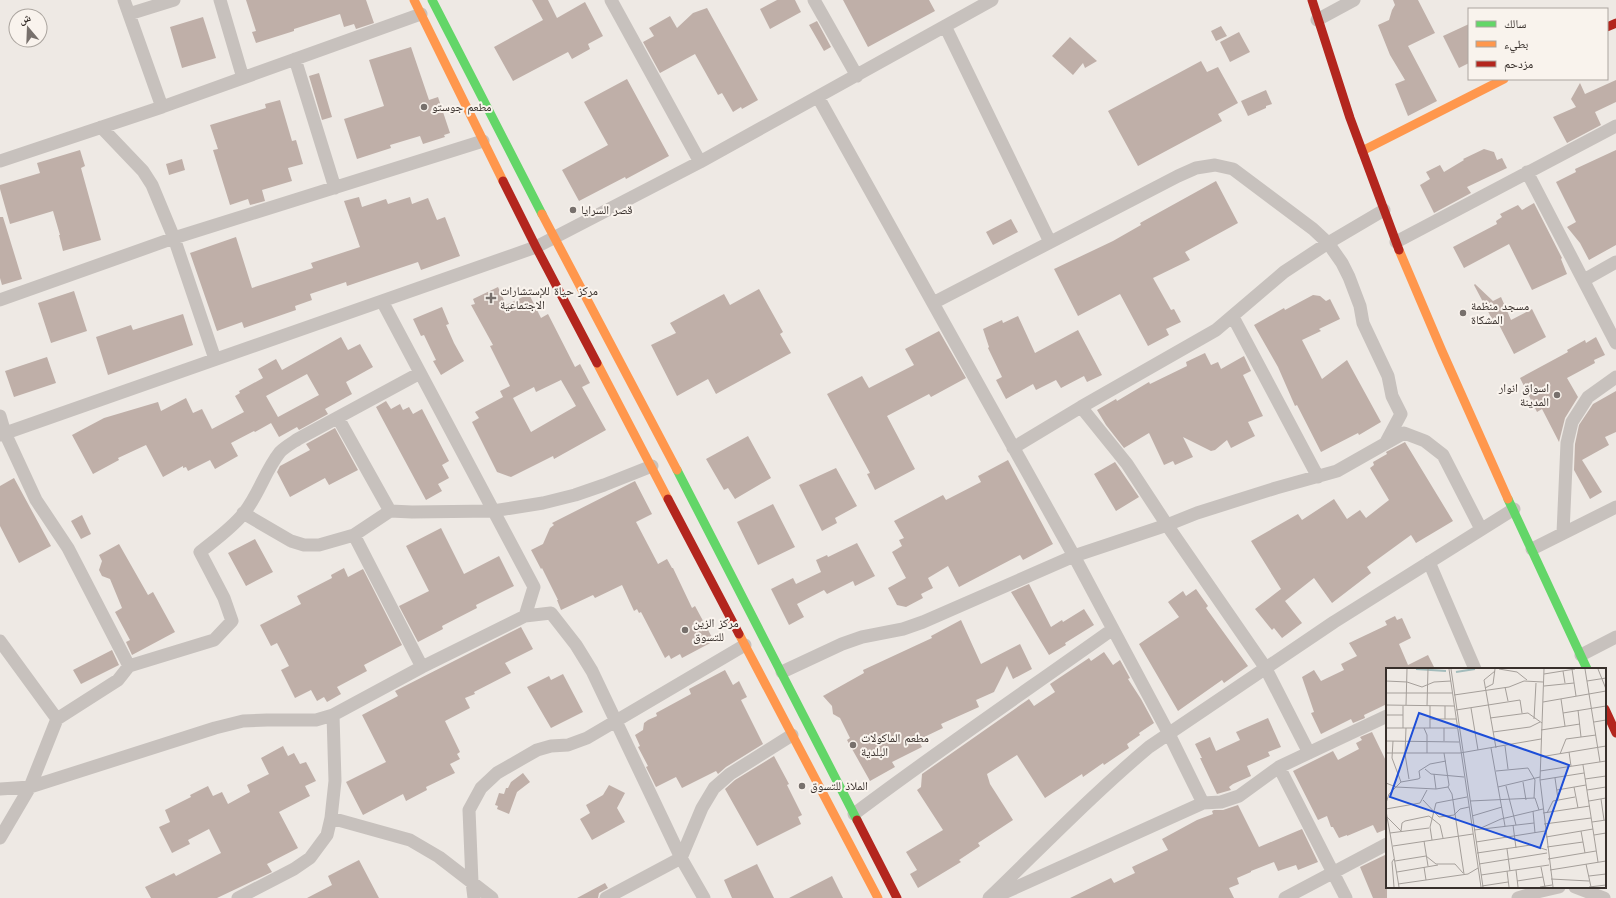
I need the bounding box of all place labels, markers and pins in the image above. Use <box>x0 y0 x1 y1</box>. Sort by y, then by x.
place label: مطعم جوستو <box>432 100 492 115</box>
marker: مطعم جوستو <box>419 102 429 112</box>
place label: قصر السرايا <box>581 203 633 217</box>
marker: قصر السرايا <box>568 205 578 215</box>
place label: مركز حياة للإستشارات الاجتماعية <box>500 284 598 312</box>
marker: مركز حياة للإستشارات الاجتماعية <box>485 292 497 304</box>
place label: مسجد منظمة المشكاة <box>1471 299 1529 327</box>
marker: مسجد منظمة المشكاة <box>1458 308 1468 318</box>
place label: اسواق انوار المدينة <box>1498 381 1549 409</box>
marker: اسواق انوار المدينة <box>1552 390 1562 400</box>
place label: مركز الزين للتسوق <box>693 616 739 644</box>
marker: مركز الزين للتسوق <box>680 625 690 635</box>
place label: مطعم الماكولات البلدية <box>861 731 929 759</box>
marker: مطعم الماكولات البلدية <box>848 740 858 750</box>
place label: الملاذ للتسوق <box>810 779 868 793</box>
marker: الملاذ للتسوق <box>797 781 807 791</box>

